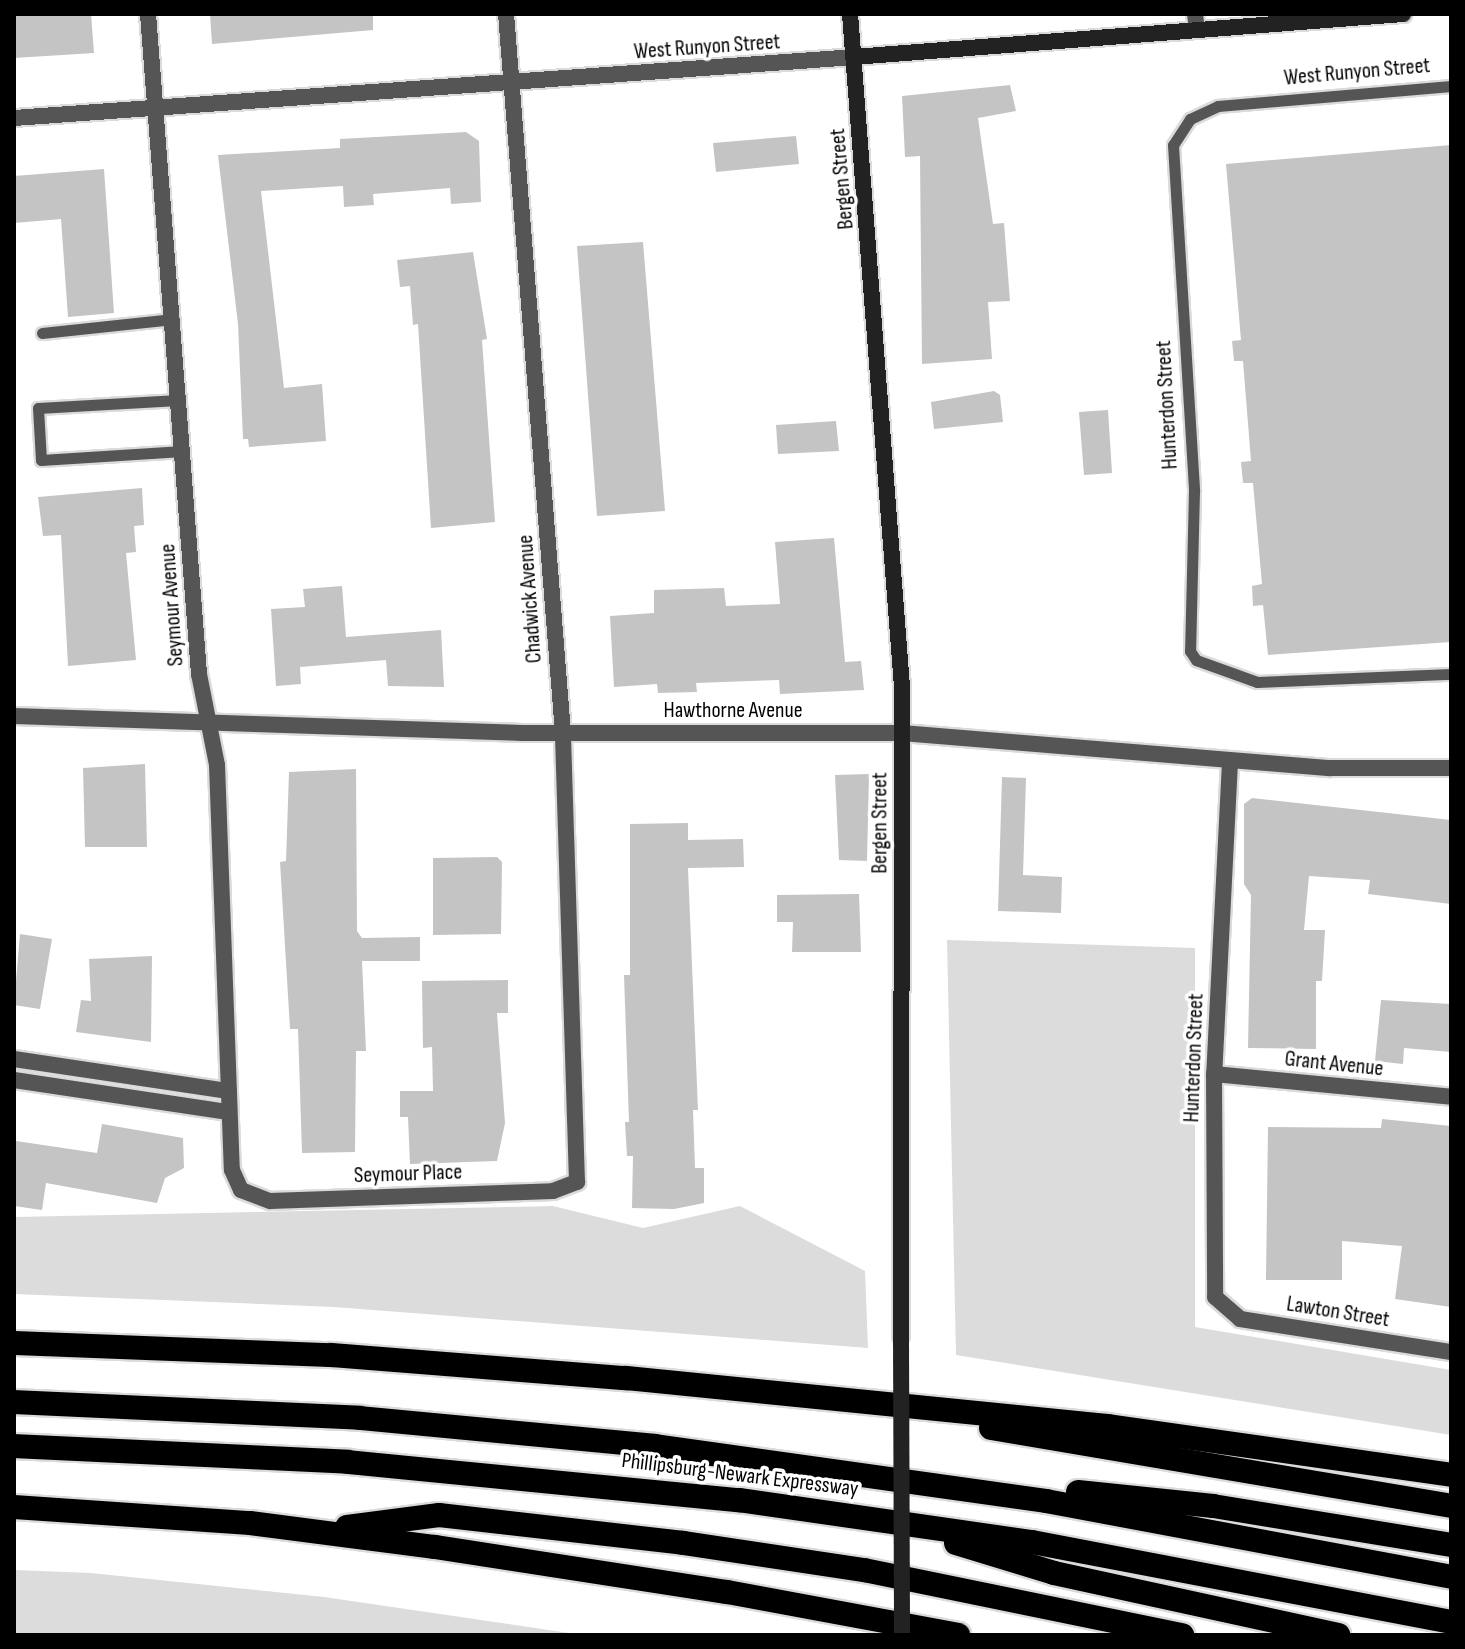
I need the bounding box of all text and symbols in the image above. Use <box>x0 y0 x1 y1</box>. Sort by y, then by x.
street label: West Runyon Street <box>633 29 781 65</box>
street label: West Runyon Street <box>1283 52 1431 92</box>
street label: Bergen Street <box>824 127 860 231</box>
street label: Hunterdon Street <box>1150 340 1184 470</box>
street label: Chadwick Avenue <box>512 534 548 664</box>
street label: Seymour Avenue <box>155 543 189 667</box>
street label: Hawthorne Avenue <box>664 698 802 724</box>
street label: Bergen Street <box>867 772 893 874</box>
street label: Hunterdon Street <box>1179 993 1209 1123</box>
street label: Grant Avenue <box>1283 1046 1385 1082</box>
street label: Seymour Place <box>353 1159 463 1189</box>
street label: Lawton Street <box>1285 1291 1391 1333</box>
street label: Phillipsburg-Newark Expressway <box>620 1447 860 1503</box>

